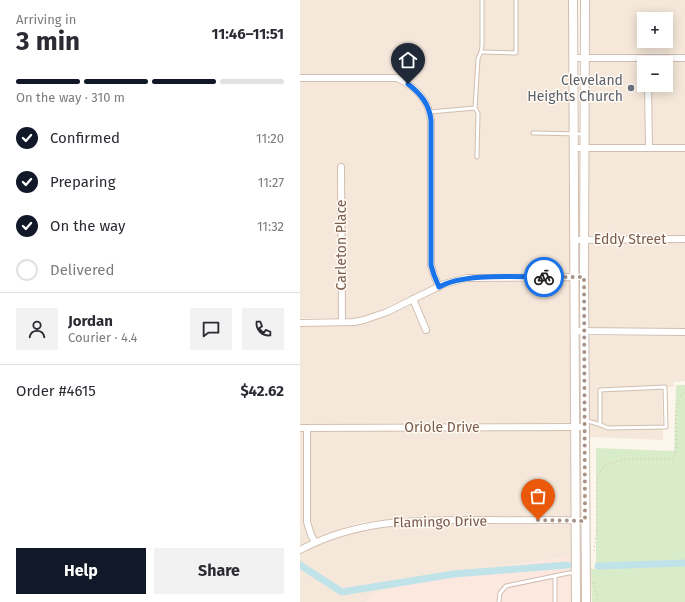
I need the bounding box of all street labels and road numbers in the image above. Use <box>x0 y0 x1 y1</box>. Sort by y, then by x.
street label: Carleton Place <box>333 200 350 291</box>
street label: Eddy Street <box>594 231 667 248</box>
street label: Oriole Drive <box>404 419 480 436</box>
street label: Flamingo Drive <box>393 513 487 531</box>

